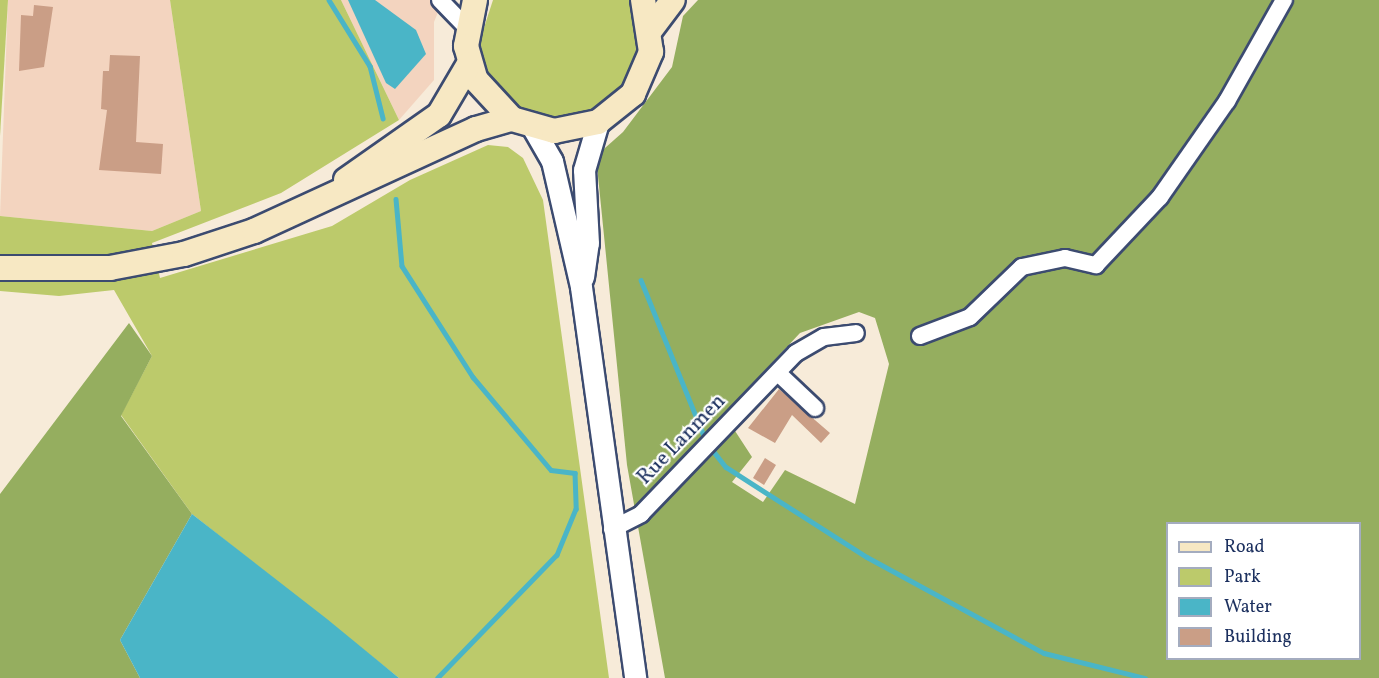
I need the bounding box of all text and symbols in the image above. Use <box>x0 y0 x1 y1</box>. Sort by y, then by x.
street label: Rue Lanmen <box>633 389 731 491</box>
legend <box>1166 522 1361 660</box>
text: Road <box>1224 535 1265 560</box>
text: Park <box>1224 565 1261 590</box>
text: Water <box>1224 595 1272 620</box>
text: Building <box>1224 625 1292 650</box>

